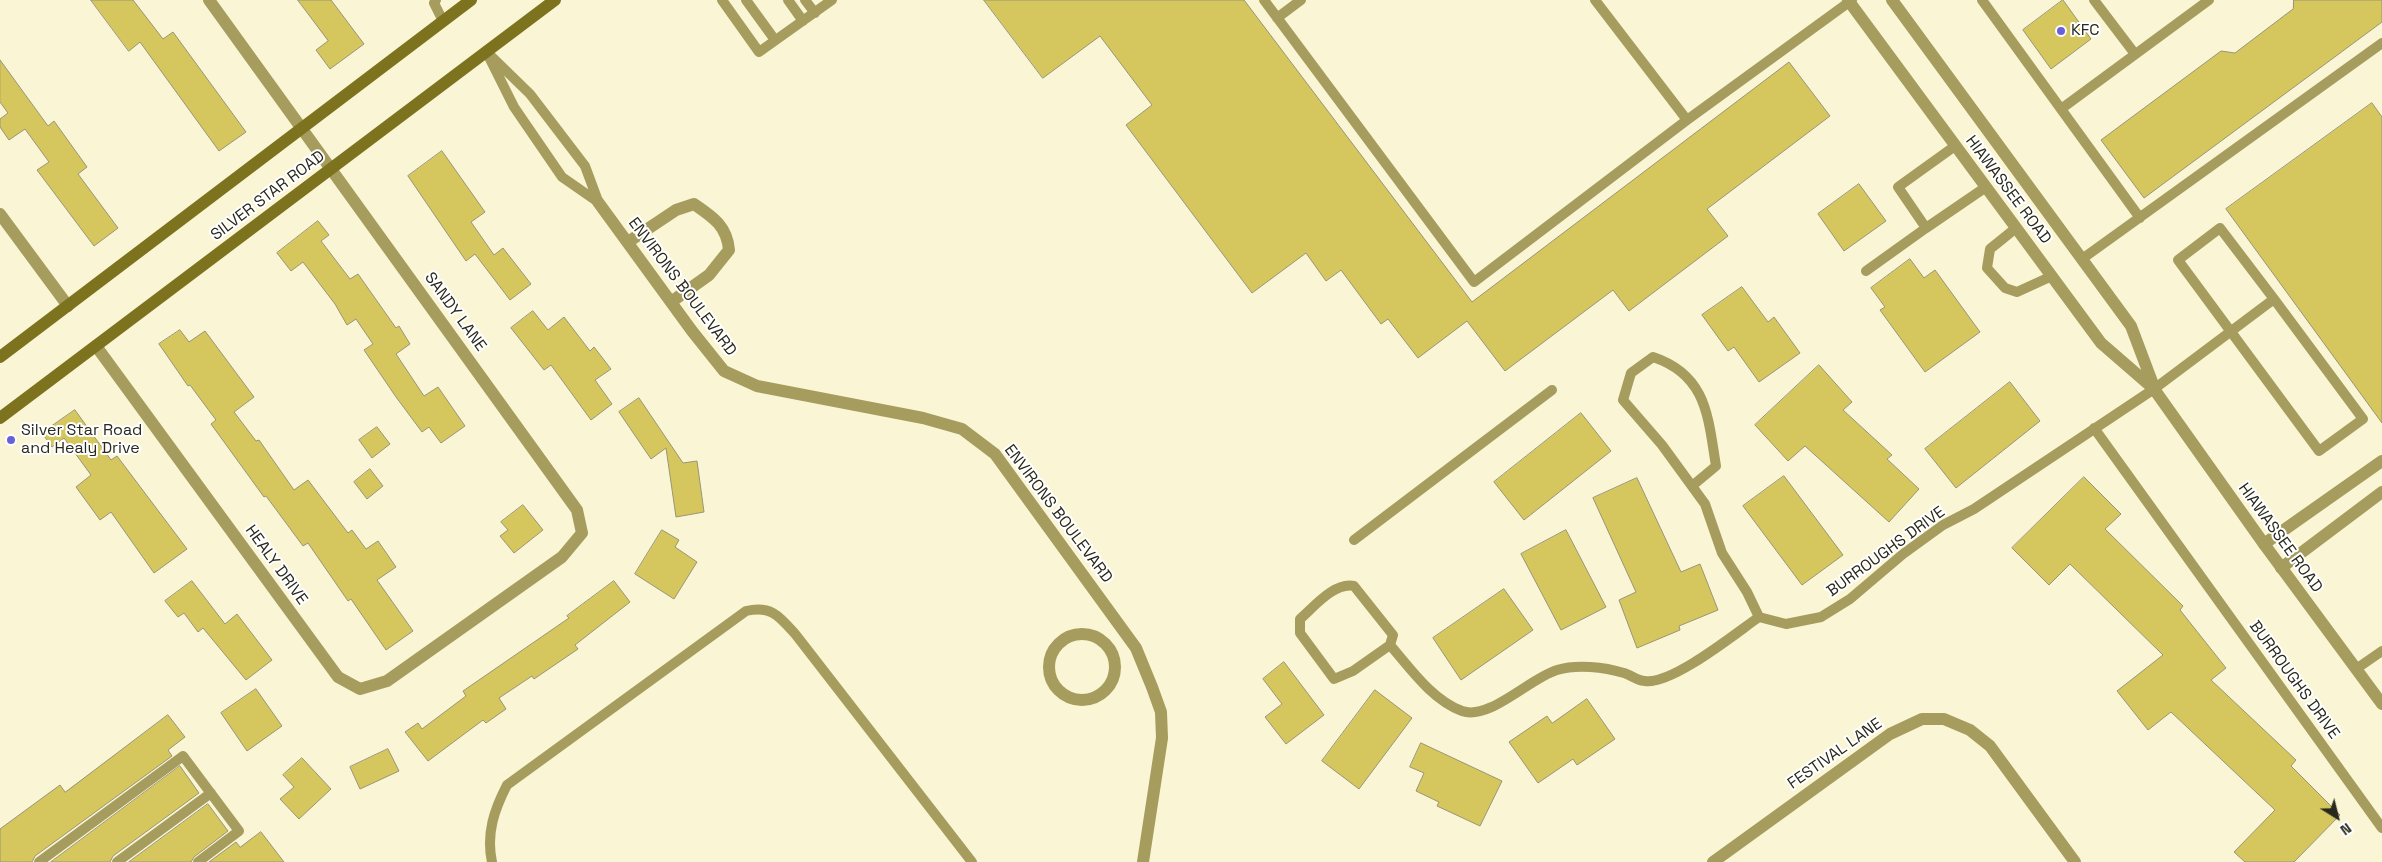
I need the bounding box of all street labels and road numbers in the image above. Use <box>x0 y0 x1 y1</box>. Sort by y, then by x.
street label: HIAWASSEE ROAD <box>1961 132 2055 248</box>
street label: SILVER STAR ROAD <box>207 147 329 245</box>
street label: ENVIRONS BOULEVARD <box>624 214 740 360</box>
street label: SANDY LANE <box>420 269 490 355</box>
street label: ENVIRONS BOULEVARD <box>1000 441 1116 587</box>
street label: HIAWASSEE ROAD <box>2234 479 2326 597</box>
street label: BURROUGHS DRIVE <box>1823 503 1949 601</box>
street label: HEALY DRIVE <box>241 521 311 609</box>
street label: BURROUGHS DRIVE <box>2245 617 2343 743</box>
street label: FESTIVAL LANE <box>1784 714 1886 794</box>

